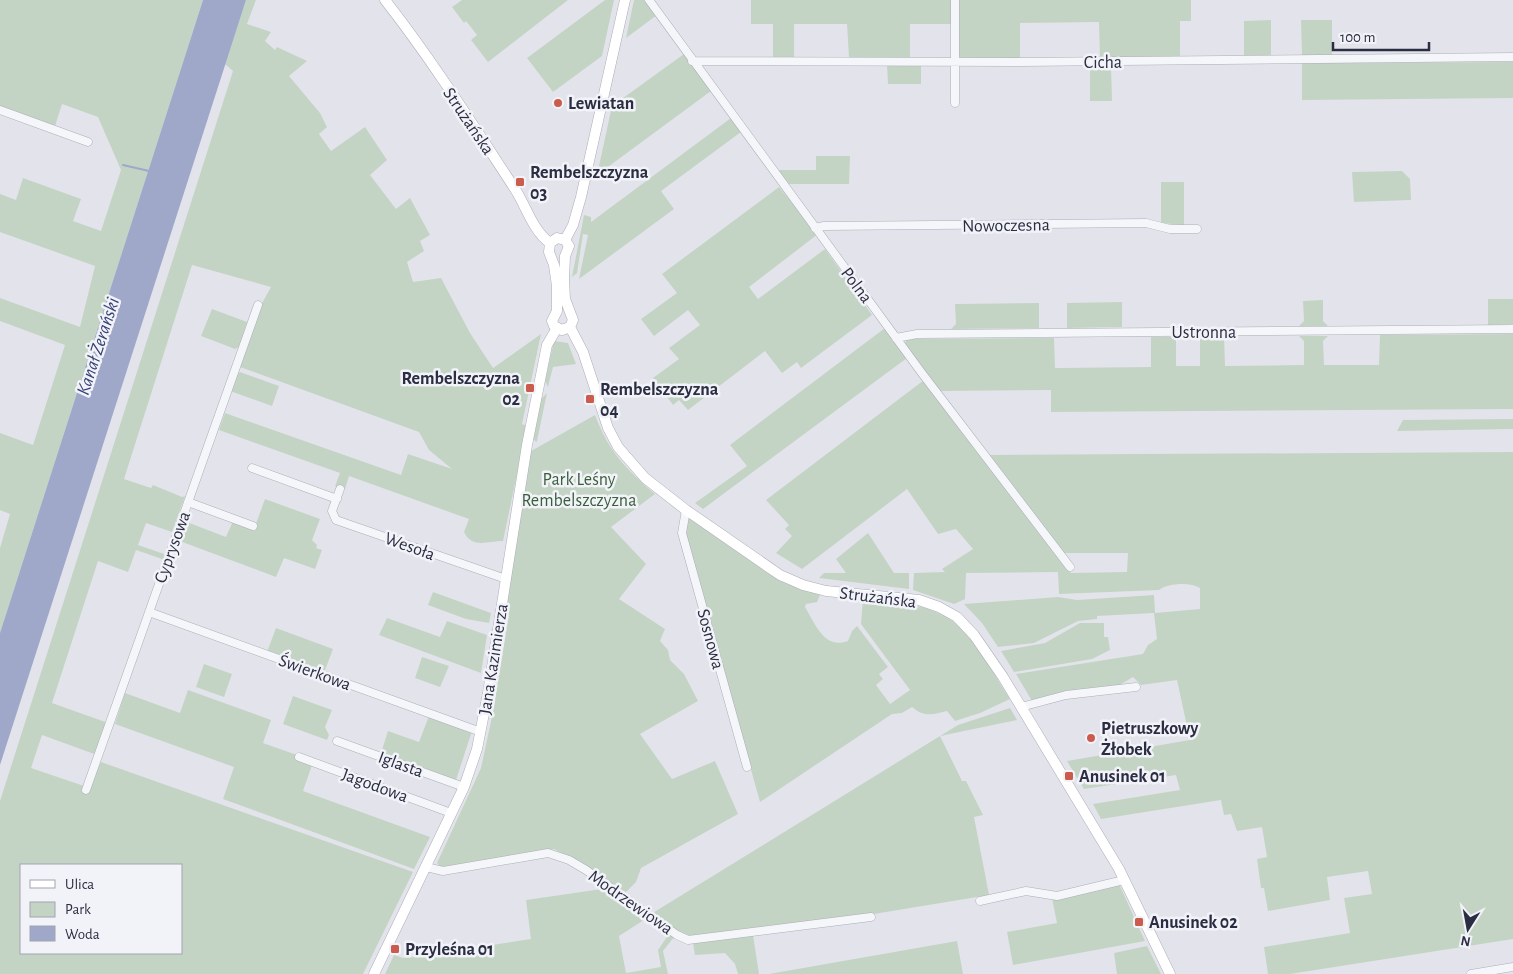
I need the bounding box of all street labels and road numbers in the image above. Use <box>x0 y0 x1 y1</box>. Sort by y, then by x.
street label: Cicha <box>1084 54 1122 72</box>
street label: Strużańska <box>439 85 497 158</box>
street label: Nowoczesna <box>962 216 1050 236</box>
street label: Polna <box>837 264 875 307</box>
street label: Ustronna <box>1172 324 1236 342</box>
street label: Cyprysowa <box>152 509 194 586</box>
street label: Wesoła <box>382 530 437 564</box>
street label: Strużańska <box>839 584 917 612</box>
street label: Jana Kazimierza <box>476 602 512 716</box>
street label: Sosnowa <box>693 607 727 671</box>
street label: Świerkowa <box>276 649 354 694</box>
street label: Iglasta <box>376 749 426 781</box>
street label: Jagodowa <box>339 766 410 806</box>
street label: Modrzewiowa <box>585 867 676 938</box>

